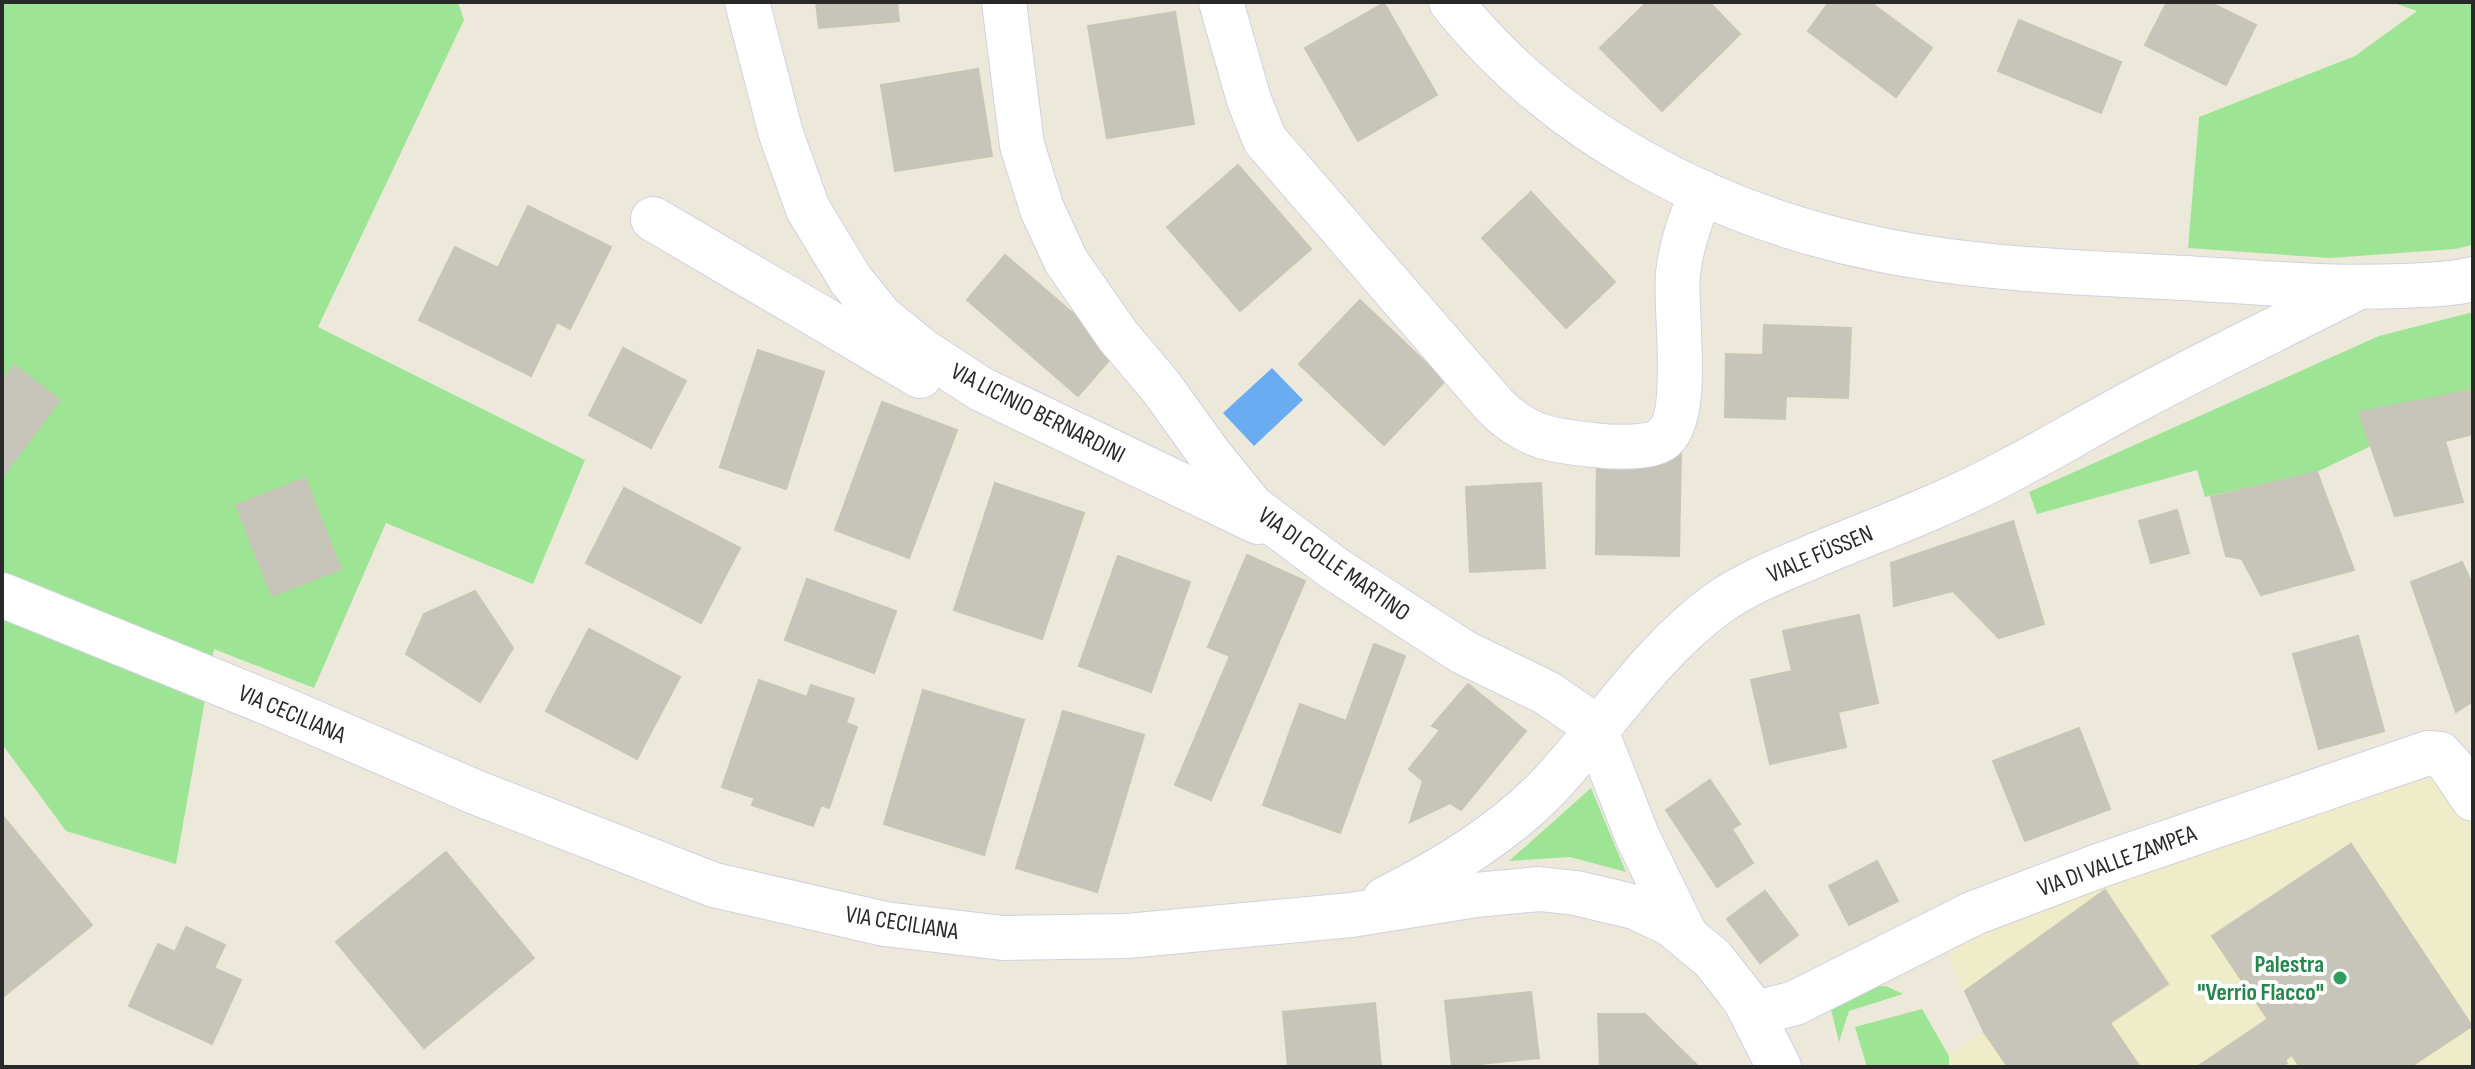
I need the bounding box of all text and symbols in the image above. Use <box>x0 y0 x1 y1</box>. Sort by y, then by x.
street label: VIA LICINIO BERNARDINI <box>946 357 1130 469</box>
street label: VIA DI COLLE MARTINO <box>1252 501 1416 627</box>
street label: VIALE FÜSSEN <box>1763 519 1877 589</box>
street label: VIA CECILIANA <box>234 678 351 750</box>
street label: VIA DI VALLE ZAMPEA <box>2034 819 2201 903</box>
street label: VIA CECILIANA <box>843 900 961 946</box>
place label: Palestra "Verrio Flacco" <box>2197 950 2324 1007</box>
marker: Palestra "Verrio Flacco" <box>2331 969 2349 987</box>

